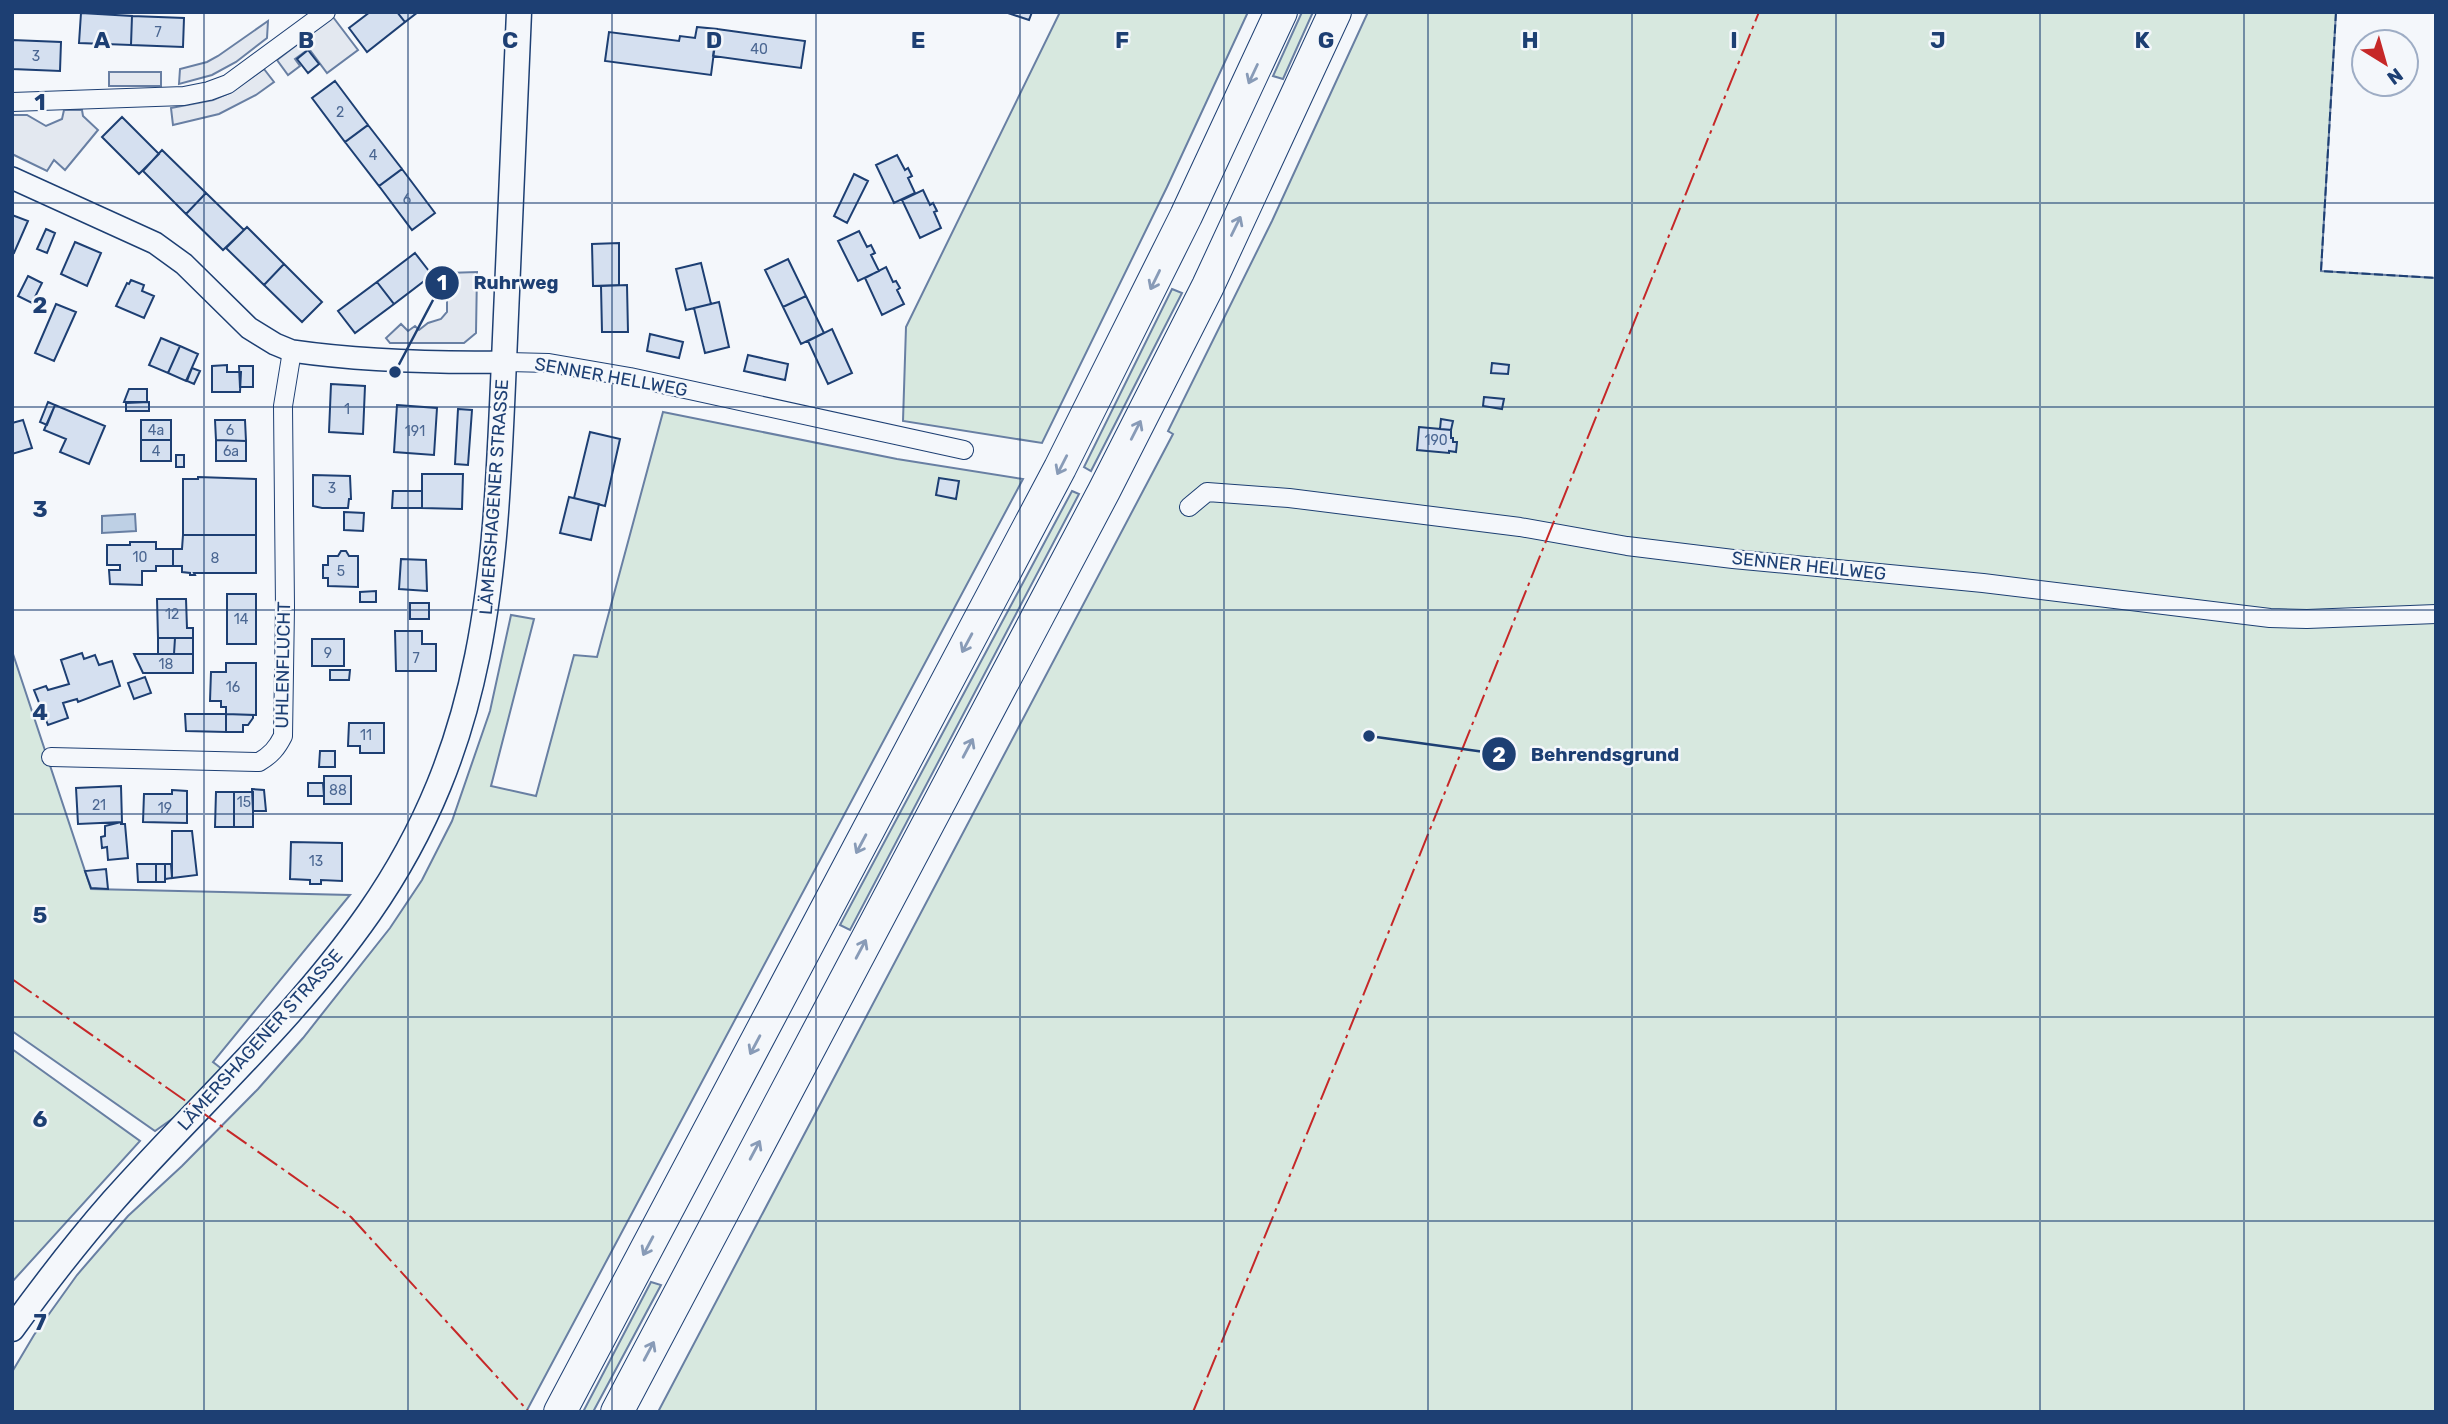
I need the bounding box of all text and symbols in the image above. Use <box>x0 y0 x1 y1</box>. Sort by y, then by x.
house number: 7 <box>154 24 162 41</box>
text: A <box>94 26 111 54</box>
text: B <box>298 26 314 54</box>
text: C <box>502 26 518 54</box>
text: D <box>706 26 722 54</box>
text: E <box>911 26 925 54</box>
text: F <box>1115 26 1129 54</box>
text: G <box>1318 26 1334 54</box>
text: H <box>1521 26 1539 54</box>
text: I <box>1730 26 1738 54</box>
text: J <box>1930 26 1946 54</box>
text: K <box>2134 26 2150 54</box>
north arrow <box>2350 28 2420 98</box>
house number: 40 <box>750 41 768 58</box>
house number: 3 <box>32 48 40 65</box>
one-way arrow <box>1246 63 1259 84</box>
text: N <box>2383 63 2407 89</box>
text: 1 <box>34 88 46 116</box>
house number: 2 <box>336 104 344 121</box>
house number: 4 <box>369 147 378 164</box>
house number: 6 <box>403 191 411 208</box>
one-way arrow <box>1230 216 1244 237</box>
callout: Ruhrweg <box>425 263 573 303</box>
one-way arrow <box>1148 269 1161 290</box>
text: 1 <box>437 270 447 295</box>
text: Ruhrweg <box>473 271 559 294</box>
text: 2 <box>33 291 47 319</box>
street label: SENNER HELLWEG <box>533 353 689 401</box>
street label: LÄMERSHAGENER STRASSE <box>475 378 513 616</box>
house number: 1 <box>344 401 350 418</box>
one-way arrow <box>1129 420 1143 441</box>
house number: 4a <box>148 422 164 439</box>
house number: 6 <box>226 422 234 439</box>
house number: 191 <box>405 423 425 440</box>
house number: 190 <box>1424 432 1448 449</box>
house number: 4 <box>152 443 161 460</box>
house number: 6a <box>223 443 239 460</box>
one-way arrow <box>1054 454 1068 475</box>
house number: 3 <box>328 480 336 497</box>
text: 3 <box>32 495 48 523</box>
street label: SENNER HELLWEG <box>1731 547 1887 585</box>
house number: 10 <box>133 549 148 566</box>
house number: 8 <box>211 550 220 567</box>
house number: 5 <box>337 563 345 580</box>
street label: UHLENFLUCHT <box>271 601 295 729</box>
house number: 12 <box>165 606 179 623</box>
house number: 14 <box>234 611 249 628</box>
one-way arrow <box>960 632 974 653</box>
house number: 9 <box>324 645 332 662</box>
house number: 7 <box>412 650 420 667</box>
house number: 18 <box>159 656 174 673</box>
house number: 16 <box>226 679 240 696</box>
text: 4 <box>32 698 48 726</box>
house number: 11 <box>360 727 372 744</box>
callout: Behrendsgrund <box>1481 734 1693 774</box>
one-way arrow <box>962 738 975 759</box>
text: 2 <box>1492 742 1506 767</box>
text: Behrendsgrund <box>1531 743 1679 766</box>
house number: 88 <box>329 782 347 799</box>
house number: 15 <box>237 794 251 811</box>
house number: 21 <box>92 797 106 814</box>
house number: 19 <box>158 800 172 817</box>
one-way arrow <box>854 833 867 854</box>
house number: 13 <box>309 853 323 870</box>
text: 5 <box>33 901 48 929</box>
one-way arrow <box>855 939 869 960</box>
street label: LÄMERSHAGENER STRASSE <box>173 945 347 1135</box>
one-way arrow <box>747 1034 761 1055</box>
text: 6 <box>33 1105 48 1133</box>
one-way arrow <box>748 1141 762 1161</box>
one-way arrow <box>641 1235 654 1256</box>
text: 7 <box>33 1308 47 1336</box>
one-way arrow <box>642 1342 656 1362</box>

